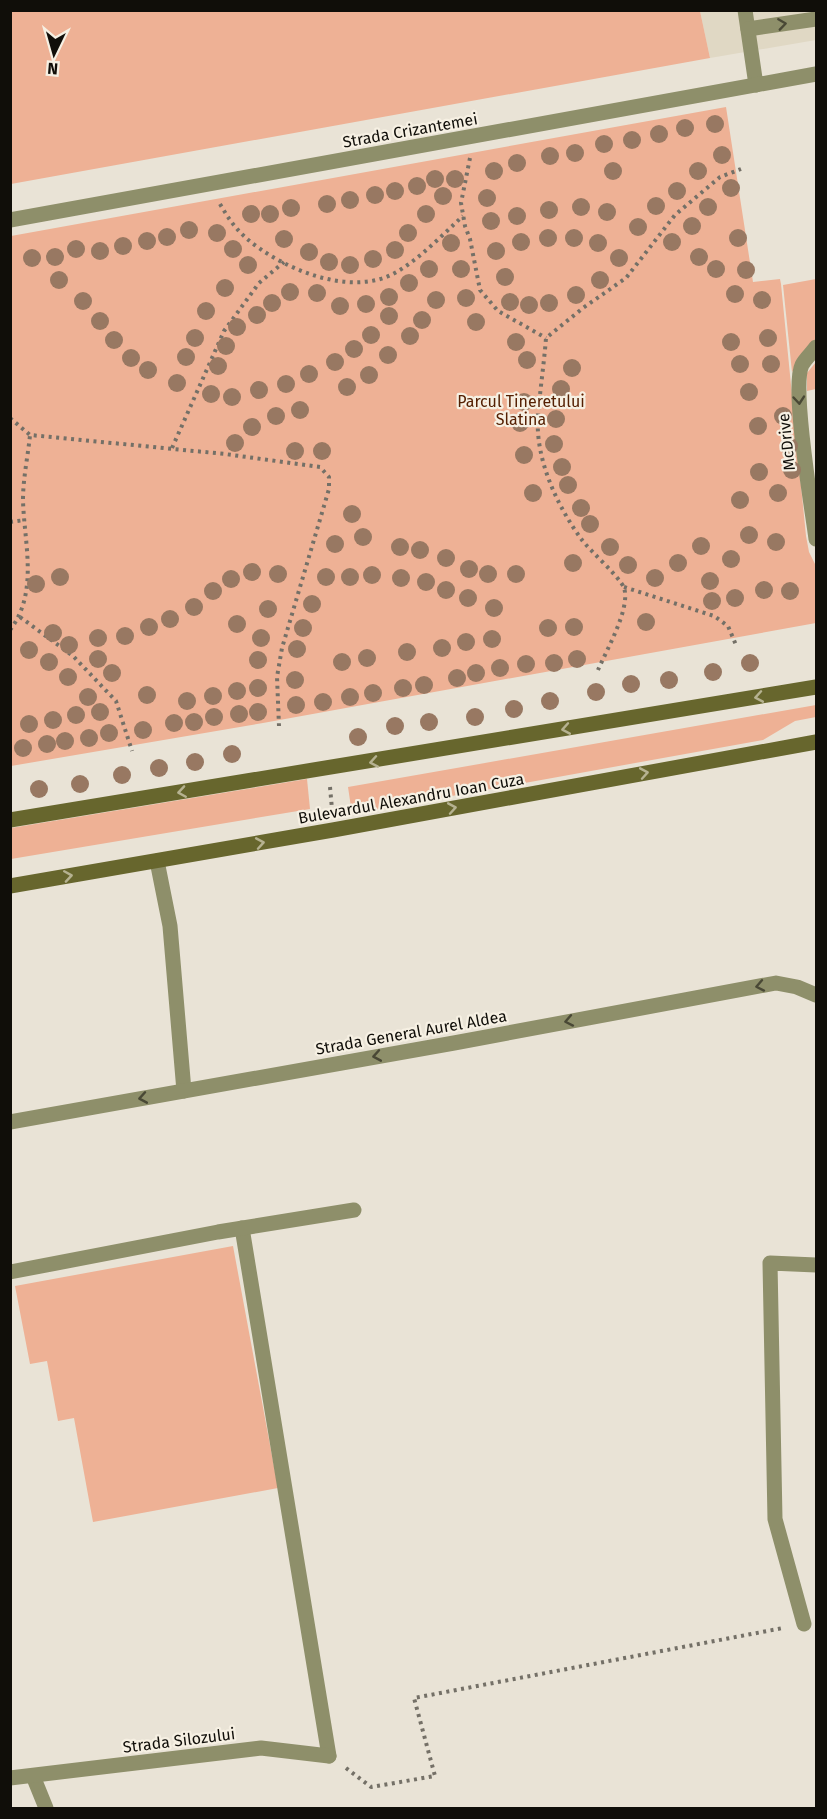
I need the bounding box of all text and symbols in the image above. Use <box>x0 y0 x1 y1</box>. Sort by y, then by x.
one-way arrow <box>777 18 787 30</box>
north arrow <box>24 24 84 84</box>
text: N <box>47 59 59 78</box>
street label: Strada Crizantemei <box>341 109 479 152</box>
park label: Parcul Tineretului Slatina <box>457 392 585 429</box>
one-way arrow <box>793 395 806 404</box>
street label: McDrive <box>774 412 799 472</box>
one-way arrow <box>754 690 764 703</box>
one-way arrow <box>562 723 571 735</box>
one-way arrow <box>370 755 379 767</box>
one-way arrow <box>639 768 649 780</box>
street label: Bulevardul Alexandru Ioan Cuza <box>297 769 526 828</box>
one-way arrow <box>177 786 186 798</box>
one-way arrow <box>447 802 457 815</box>
one-way arrow <box>255 837 265 850</box>
one-way arrow <box>63 870 73 883</box>
one-way arrow <box>756 979 766 992</box>
street label: Strada General Aurel Aldea <box>314 1006 508 1059</box>
one-way arrow <box>564 1014 574 1027</box>
one-way arrow <box>372 1050 381 1062</box>
one-way arrow <box>139 1091 149 1104</box>
street label: Strada Silozului <box>122 1724 236 1757</box>

